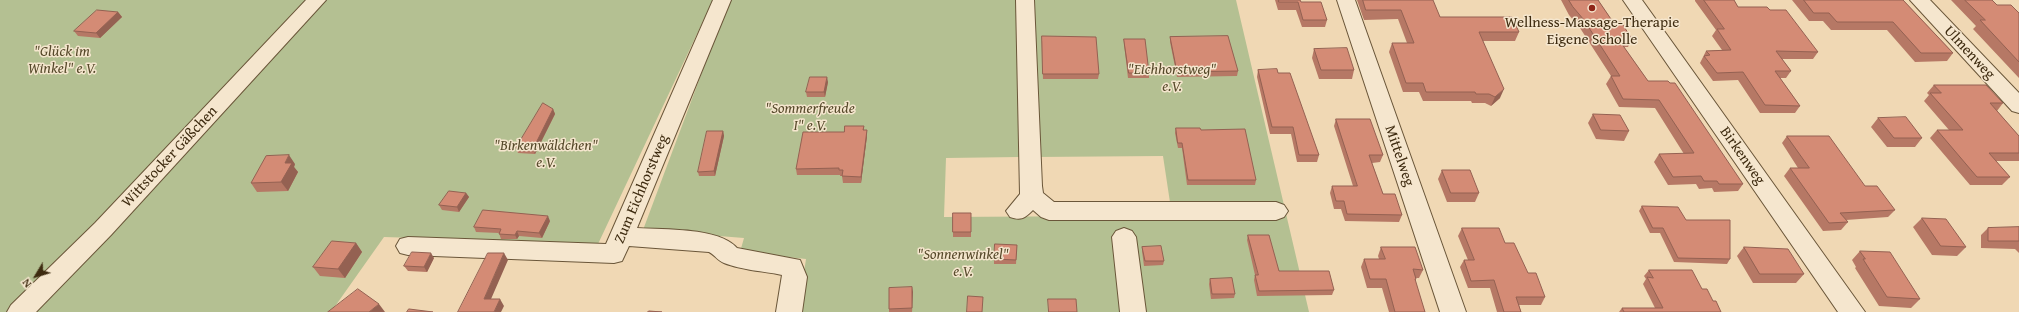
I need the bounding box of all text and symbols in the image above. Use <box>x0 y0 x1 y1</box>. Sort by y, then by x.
marker: Wellness-Massage-Therapie Eigene Scholle <box>1587 3 1597 13</box>
place label: Wellness-Massage-Therapie Eigene Scholle <box>1505 14 1679 49</box>
street label: Ulmenweg <box>1940 22 1998 84</box>
park label: "Glück im Winkel" e.V. <box>28 43 96 78</box>
park label: "Eichhorstweg" e.V. <box>1128 61 1216 96</box>
park label: "Sommerfreude I" e.V. <box>765 100 855 135</box>
street label: Wittstocker Gäßchen <box>118 103 222 211</box>
street label: Mittelweg <box>1380 123 1418 189</box>
street label: Birkenweg <box>1716 124 1768 188</box>
street label: Zum Eichhorstweg <box>611 132 673 246</box>
park label: "Birkenwäldchen" e.V. <box>494 137 598 172</box>
park label: "Sonnenwinkel" e.V. <box>917 246 1009 281</box>
north arrow <box>16 256 56 296</box>
text: N <box>18 276 35 291</box>

